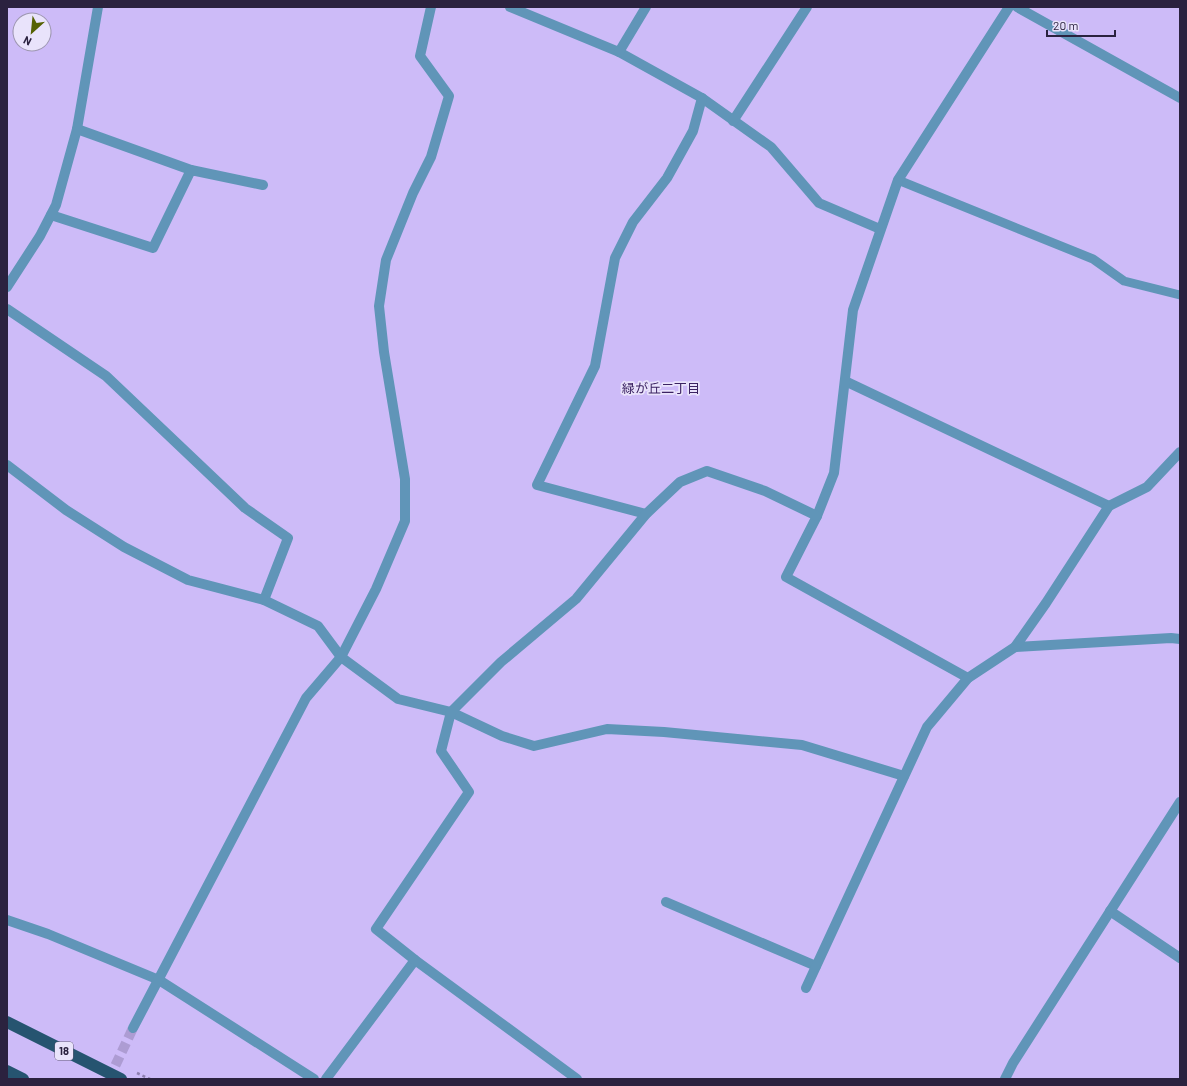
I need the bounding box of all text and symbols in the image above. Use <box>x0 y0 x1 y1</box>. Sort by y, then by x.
north arrow <box>12 12 52 52</box>
scale bar <box>1047 12 1115 38</box>
text: 20 m <box>1053 18 1079 32</box>
text: N <box>21 34 33 49</box>
district label: 緑が丘二丁目 <box>622 380 700 396</box>
road number: 18 <box>55 1042 73 1060</box>

